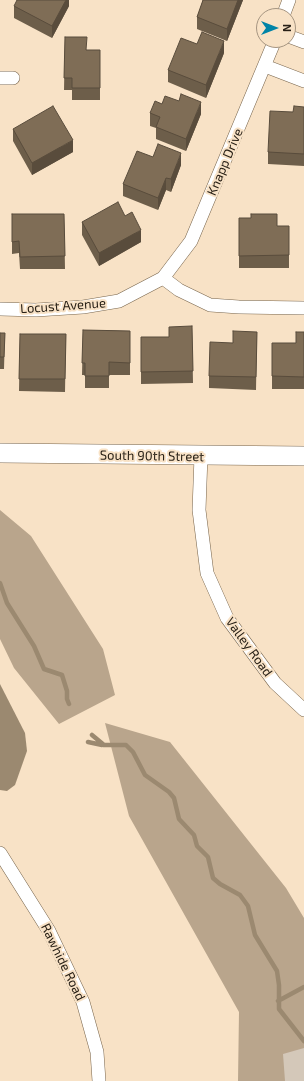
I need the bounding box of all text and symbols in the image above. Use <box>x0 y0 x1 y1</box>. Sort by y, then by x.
north arrow <box>256 8 296 48</box>
text: N <box>281 24 294 32</box>
street label: Knapp Drive <box>204 126 246 198</box>
street label: Locust Avenue <box>20 295 106 317</box>
street label: South 90th Street <box>100 447 204 465</box>
street label: Valley Road <box>222 614 276 680</box>
street label: Rawhide Road <box>38 921 88 1003</box>

